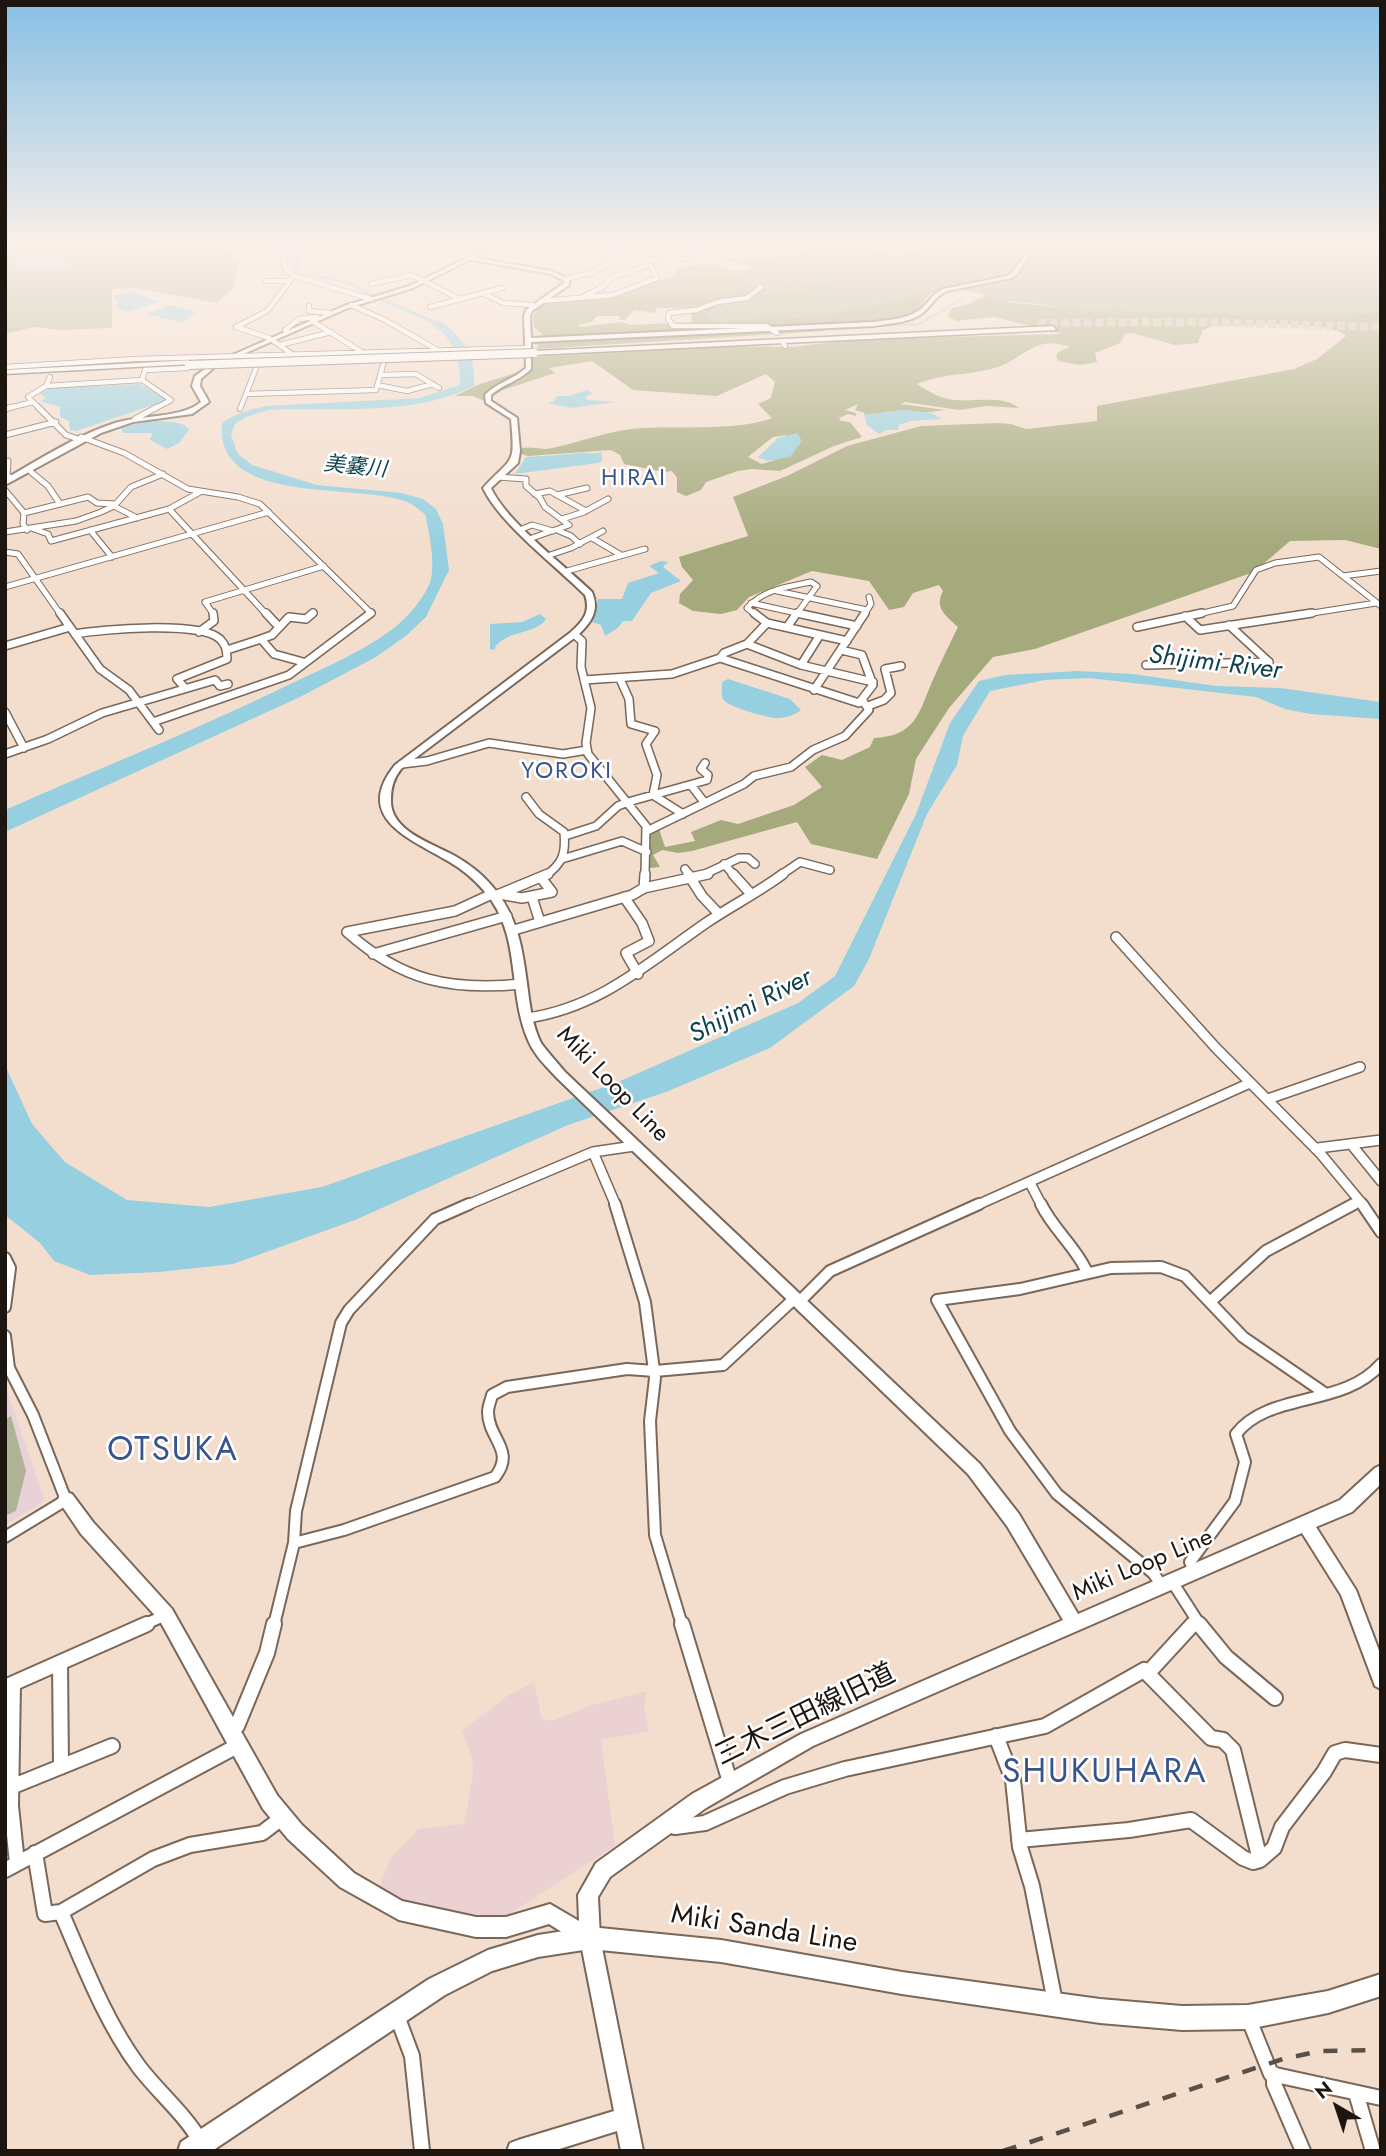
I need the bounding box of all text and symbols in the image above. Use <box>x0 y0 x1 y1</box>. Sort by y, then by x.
water label: 美嚢川 <box>322 452 388 484</box>
district label: HIRAI <box>602 465 666 493</box>
water label: Shijimi River <box>1147 640 1283 688</box>
district label: YOROKI <box>522 758 612 786</box>
water label: Shijimi River <box>684 963 818 1051</box>
street label: Miki Loop Line <box>550 1021 674 1149</box>
district label: OTSUKA <box>108 1432 238 1472</box>
street label: Miki Loop Line <box>1069 1524 1217 1608</box>
street label: 三木三田線旧道 <box>711 1658 901 1774</box>
district label: SHUKUHARA <box>1003 1754 1207 1794</box>
street label: Miki Sanda Line <box>668 1899 860 1961</box>
north arrow <box>1302 2072 1372 2142</box>
text: N <box>1309 2075 1338 2106</box>

